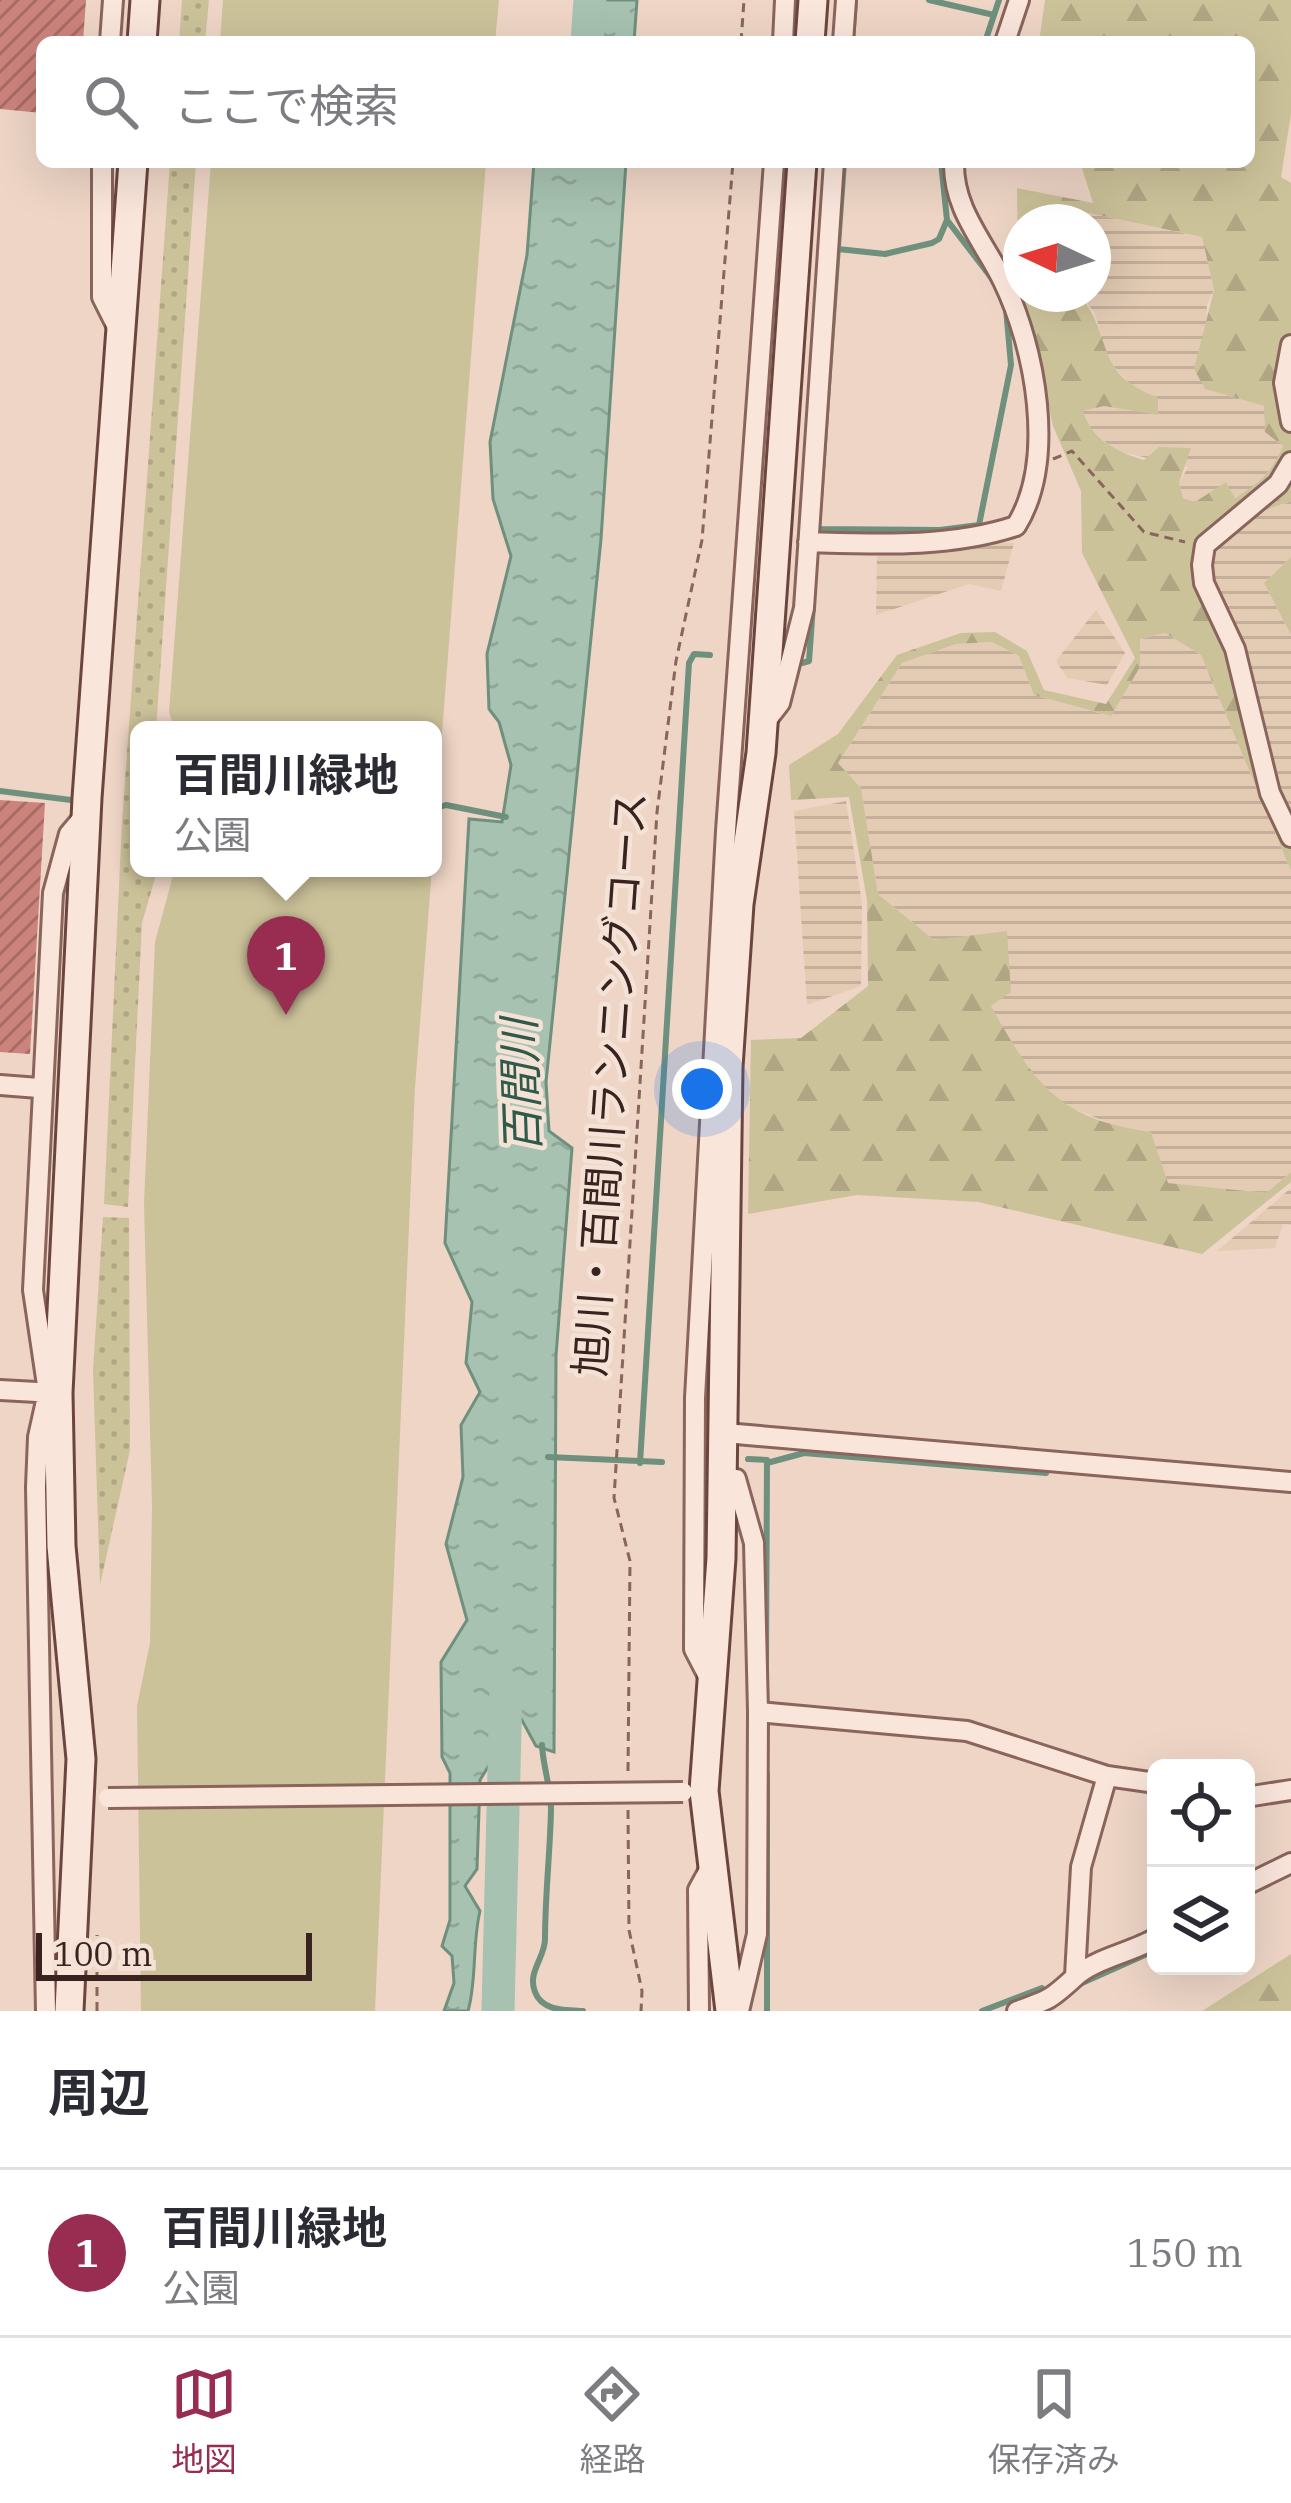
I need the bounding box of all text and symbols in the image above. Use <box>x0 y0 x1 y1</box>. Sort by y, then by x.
search box <box>36 36 1255 168</box>
icon: search <box>78 69 144 135</box>
text: ここで検索 <box>174 76 399 134</box>
north arrow <box>1003 204 1111 312</box>
popup <box>130 721 442 877</box>
text: 百間川緑地 <box>173 745 399 803</box>
street label: 旭川・百間川ランニングコース <box>562 790 657 1378</box>
text: 公園 <box>173 809 252 860</box>
pin: 1 <box>247 916 325 1015</box>
water label: 百間川 <box>489 1014 551 1155</box>
your location <box>672 1059 732 1119</box>
map controls <box>1147 1759 1255 1975</box>
button: locate <box>1147 1759 1255 1867</box>
button: layers <box>1147 1867 1255 1975</box>
scale bar <box>36 1927 312 1980</box>
text: 100 m <box>54 1932 153 1975</box>
text: 周辺 <box>48 2059 150 2125</box>
text: 百間川緑地 <box>162 2198 387 2256</box>
text: 1 <box>75 2227 99 2278</box>
text: 150 m <box>1127 2227 1243 2278</box>
text: 公園 <box>162 2262 240 2313</box>
tab: 地図 <box>171 2361 237 2481</box>
tab: 経路 <box>579 2361 645 2481</box>
tab: 保存済み <box>988 2361 1120 2481</box>

